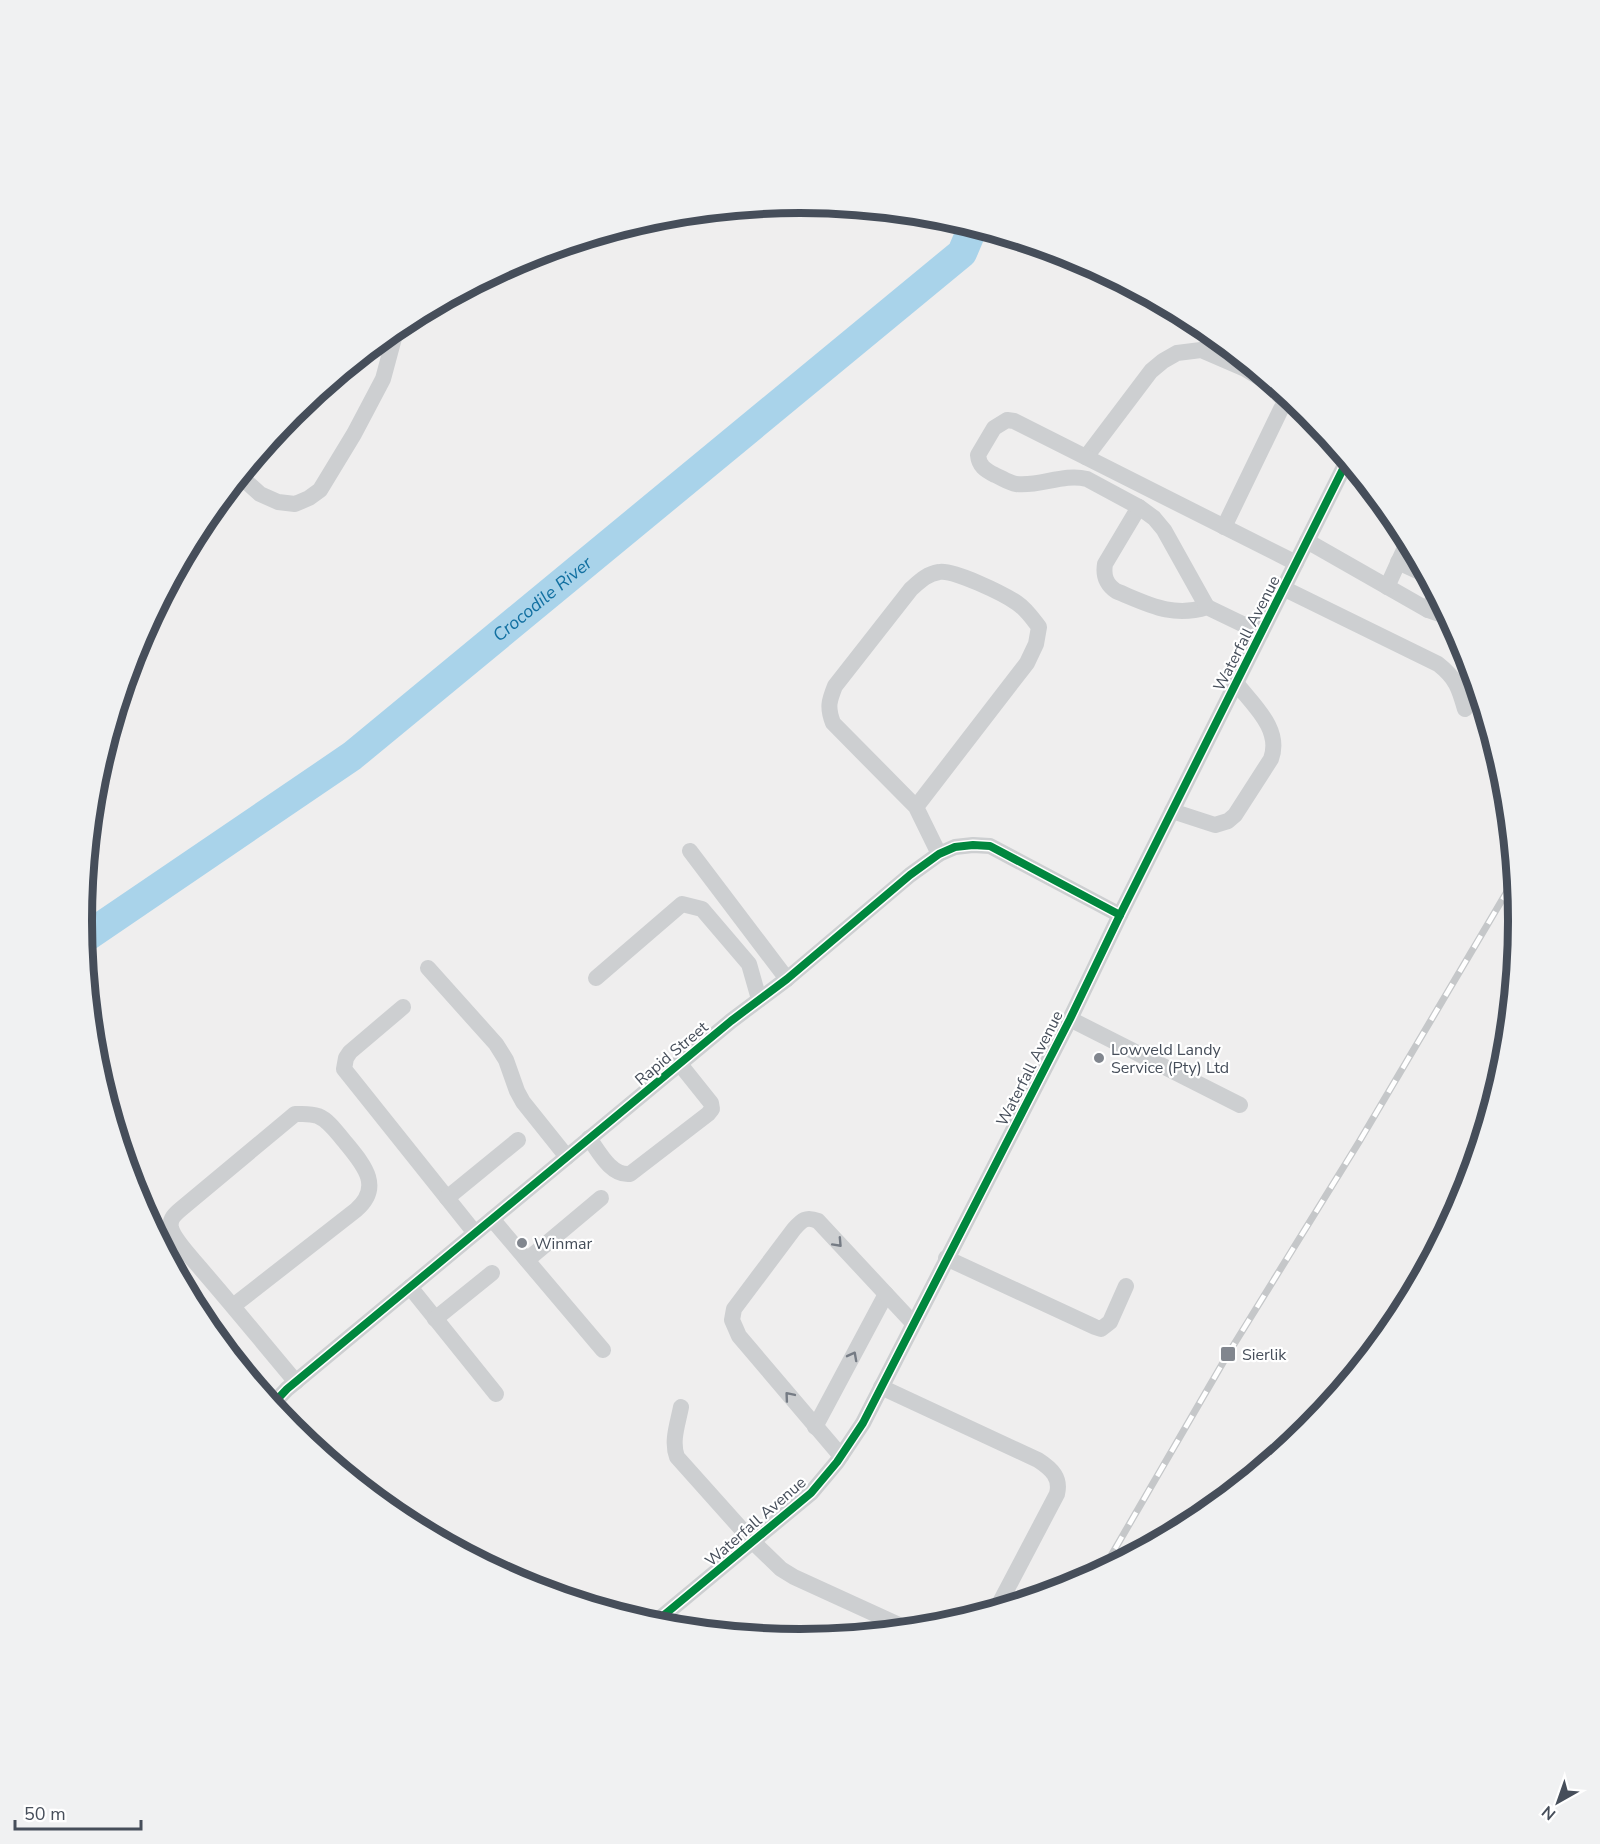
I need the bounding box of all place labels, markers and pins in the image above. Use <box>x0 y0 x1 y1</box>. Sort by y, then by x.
place label: Lowveld Landy Service (Pty) Ltd <box>1111 1039 1229 1079</box>
marker: Lowveld Landy Service (Pty) Ltd <box>1092 1051 1106 1065</box>
place label: Winmar <box>534 1233 593 1255</box>
marker: Winmar <box>515 1236 529 1250</box>
place label: Sierlik <box>1242 1344 1287 1366</box>
marker: Sierlik <box>1219 1345 1237 1363</box>

